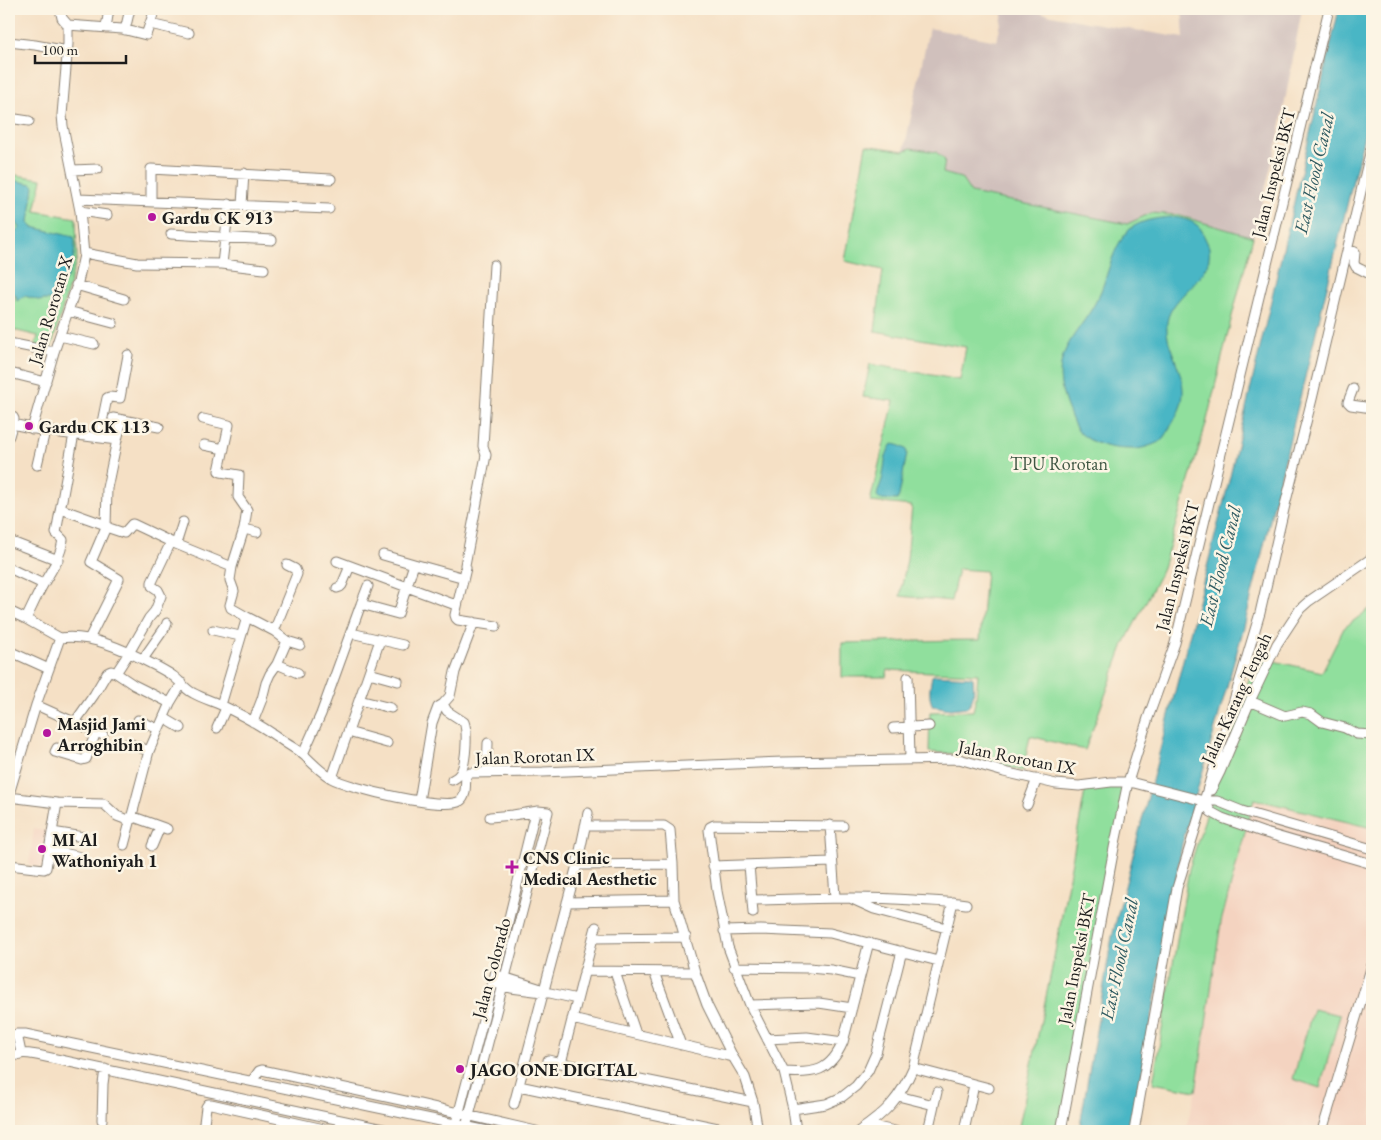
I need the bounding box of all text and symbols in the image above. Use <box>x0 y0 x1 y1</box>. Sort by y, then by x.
scale bar <box>35 32 126 64</box>
text: 100 m <box>42 40 79 59</box>
street label: Jalan Inspeksi BKT <box>1245 105 1300 242</box>
water label: East Flood Canal <box>1288 110 1340 237</box>
place label: Gardu CK 913 <box>162 206 273 229</box>
marker: Gardu CK 913 <box>146 211 158 223</box>
street label: Jalan Rorotan X <box>22 252 78 369</box>
place label: Gardu CK 113 <box>39 415 150 438</box>
marker: Gardu CK 113 <box>23 420 35 432</box>
park label: TPU Rorotan <box>1010 452 1108 475</box>
street label: Jalan Inspeksi BKT <box>1149 498 1204 635</box>
water label: East Flood Canal <box>1193 503 1247 630</box>
street label: Jalan Karang Tengah <box>1195 629 1277 769</box>
place label: Masjid Jami Arroghibin <box>56 712 147 756</box>
marker: Masjid Jami Arroghibin <box>41 727 53 739</box>
street label: Jalan Rorotan IX <box>954 734 1078 780</box>
street label: Jalan Rorotan IX <box>473 742 595 770</box>
place label: MI Al Wathoniyah 1 <box>52 828 158 872</box>
marker: MI Al Wathoniyah 1 <box>36 843 48 855</box>
place label: CNS Clinic Medical Aesthetic <box>523 846 657 890</box>
marker: CNS Clinic Medical Aesthetic <box>505 860 519 874</box>
street label: Jalan Inspeksi BKT <box>1052 891 1100 1028</box>
water label: East Flood Canal <box>1094 896 1144 1023</box>
street label: Jalan Colorado <box>466 915 516 1023</box>
place label: JAGO ONE DIGITAL <box>468 1058 638 1081</box>
marker: JAGO ONE DIGITAL <box>454 1063 466 1075</box>

